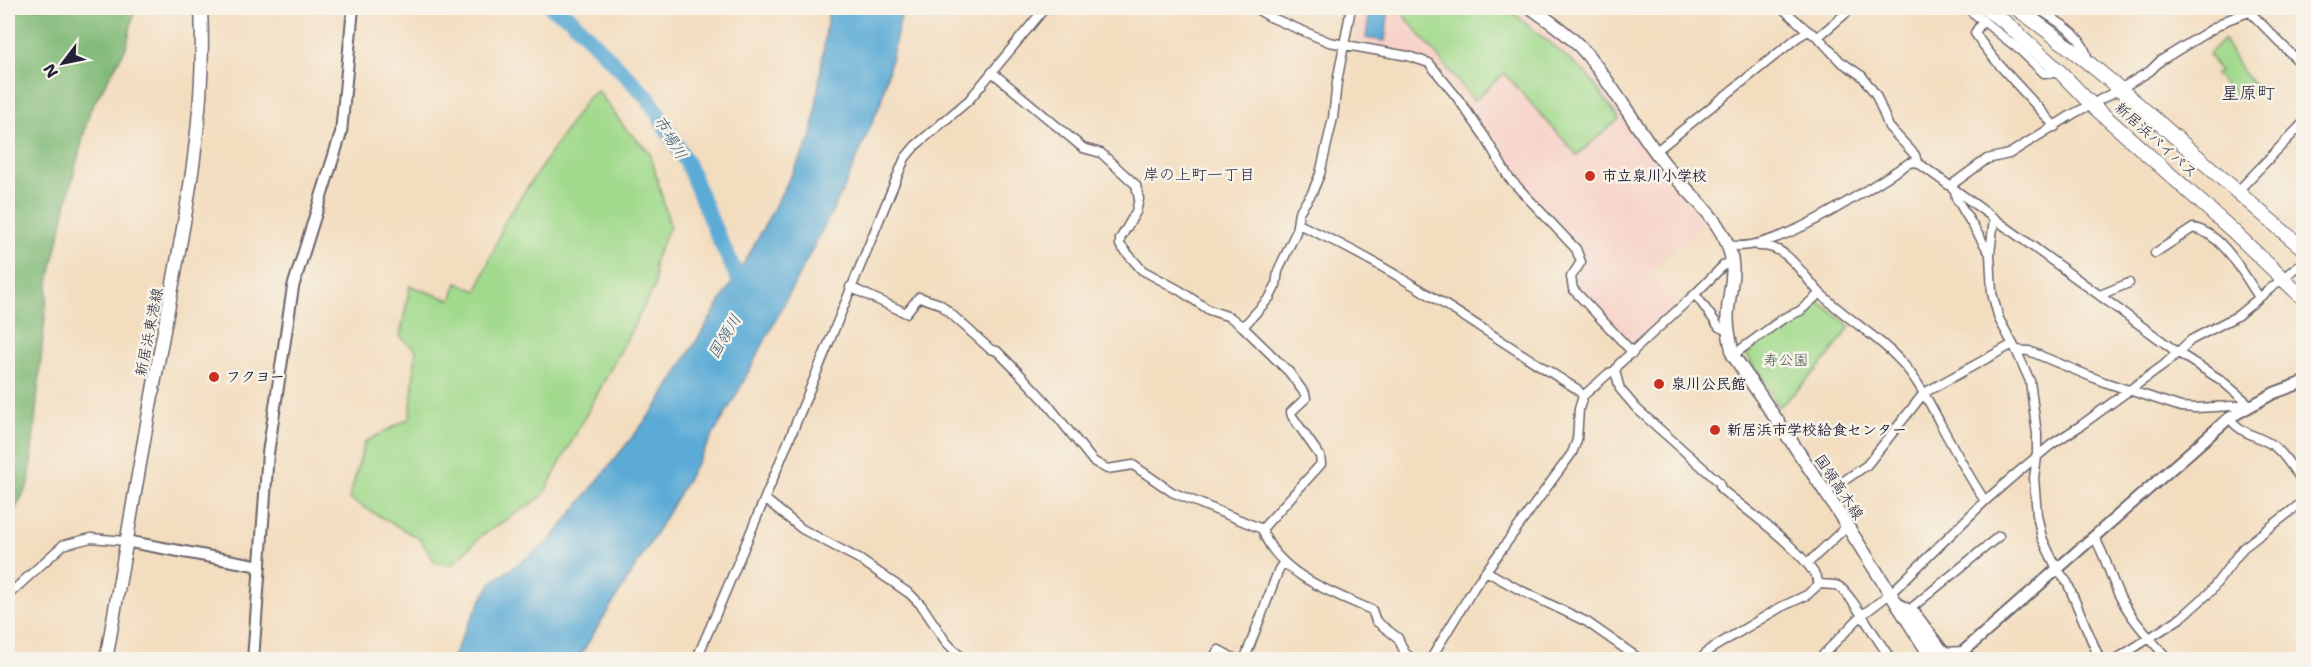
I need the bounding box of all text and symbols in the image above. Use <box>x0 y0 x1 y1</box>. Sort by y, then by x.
north arrow <box>33 33 93 93</box>
text: N <box>38 60 63 82</box>
district label: 星原町 <box>2221 81 2275 105</box>
street label: 新居浜バイパス <box>2110 98 2202 182</box>
water label: 市場川 <box>649 111 692 163</box>
district label: 岸の上町一丁目 <box>1143 164 1255 185</box>
place label: 市立泉川小学校 <box>1602 166 1707 186</box>
marker: 市立泉川小学校 <box>1583 169 1597 183</box>
street label: 新居浜東港線 <box>131 286 167 378</box>
water label: 国領川 <box>703 310 746 362</box>
park label: 寿公園 <box>1763 350 1809 370</box>
place label: フクヨー <box>226 367 285 387</box>
marker: フクヨー <box>207 370 221 384</box>
place label: 泉川公民館 <box>1671 374 1746 394</box>
marker: 泉川公民館 <box>1652 377 1666 391</box>
place label: 新居浜市学校給食センター <box>1727 420 1907 440</box>
marker: 新居浜市学校給食センター <box>1708 423 1722 437</box>
street label: 国領高木線 <box>1810 450 1868 524</box>

